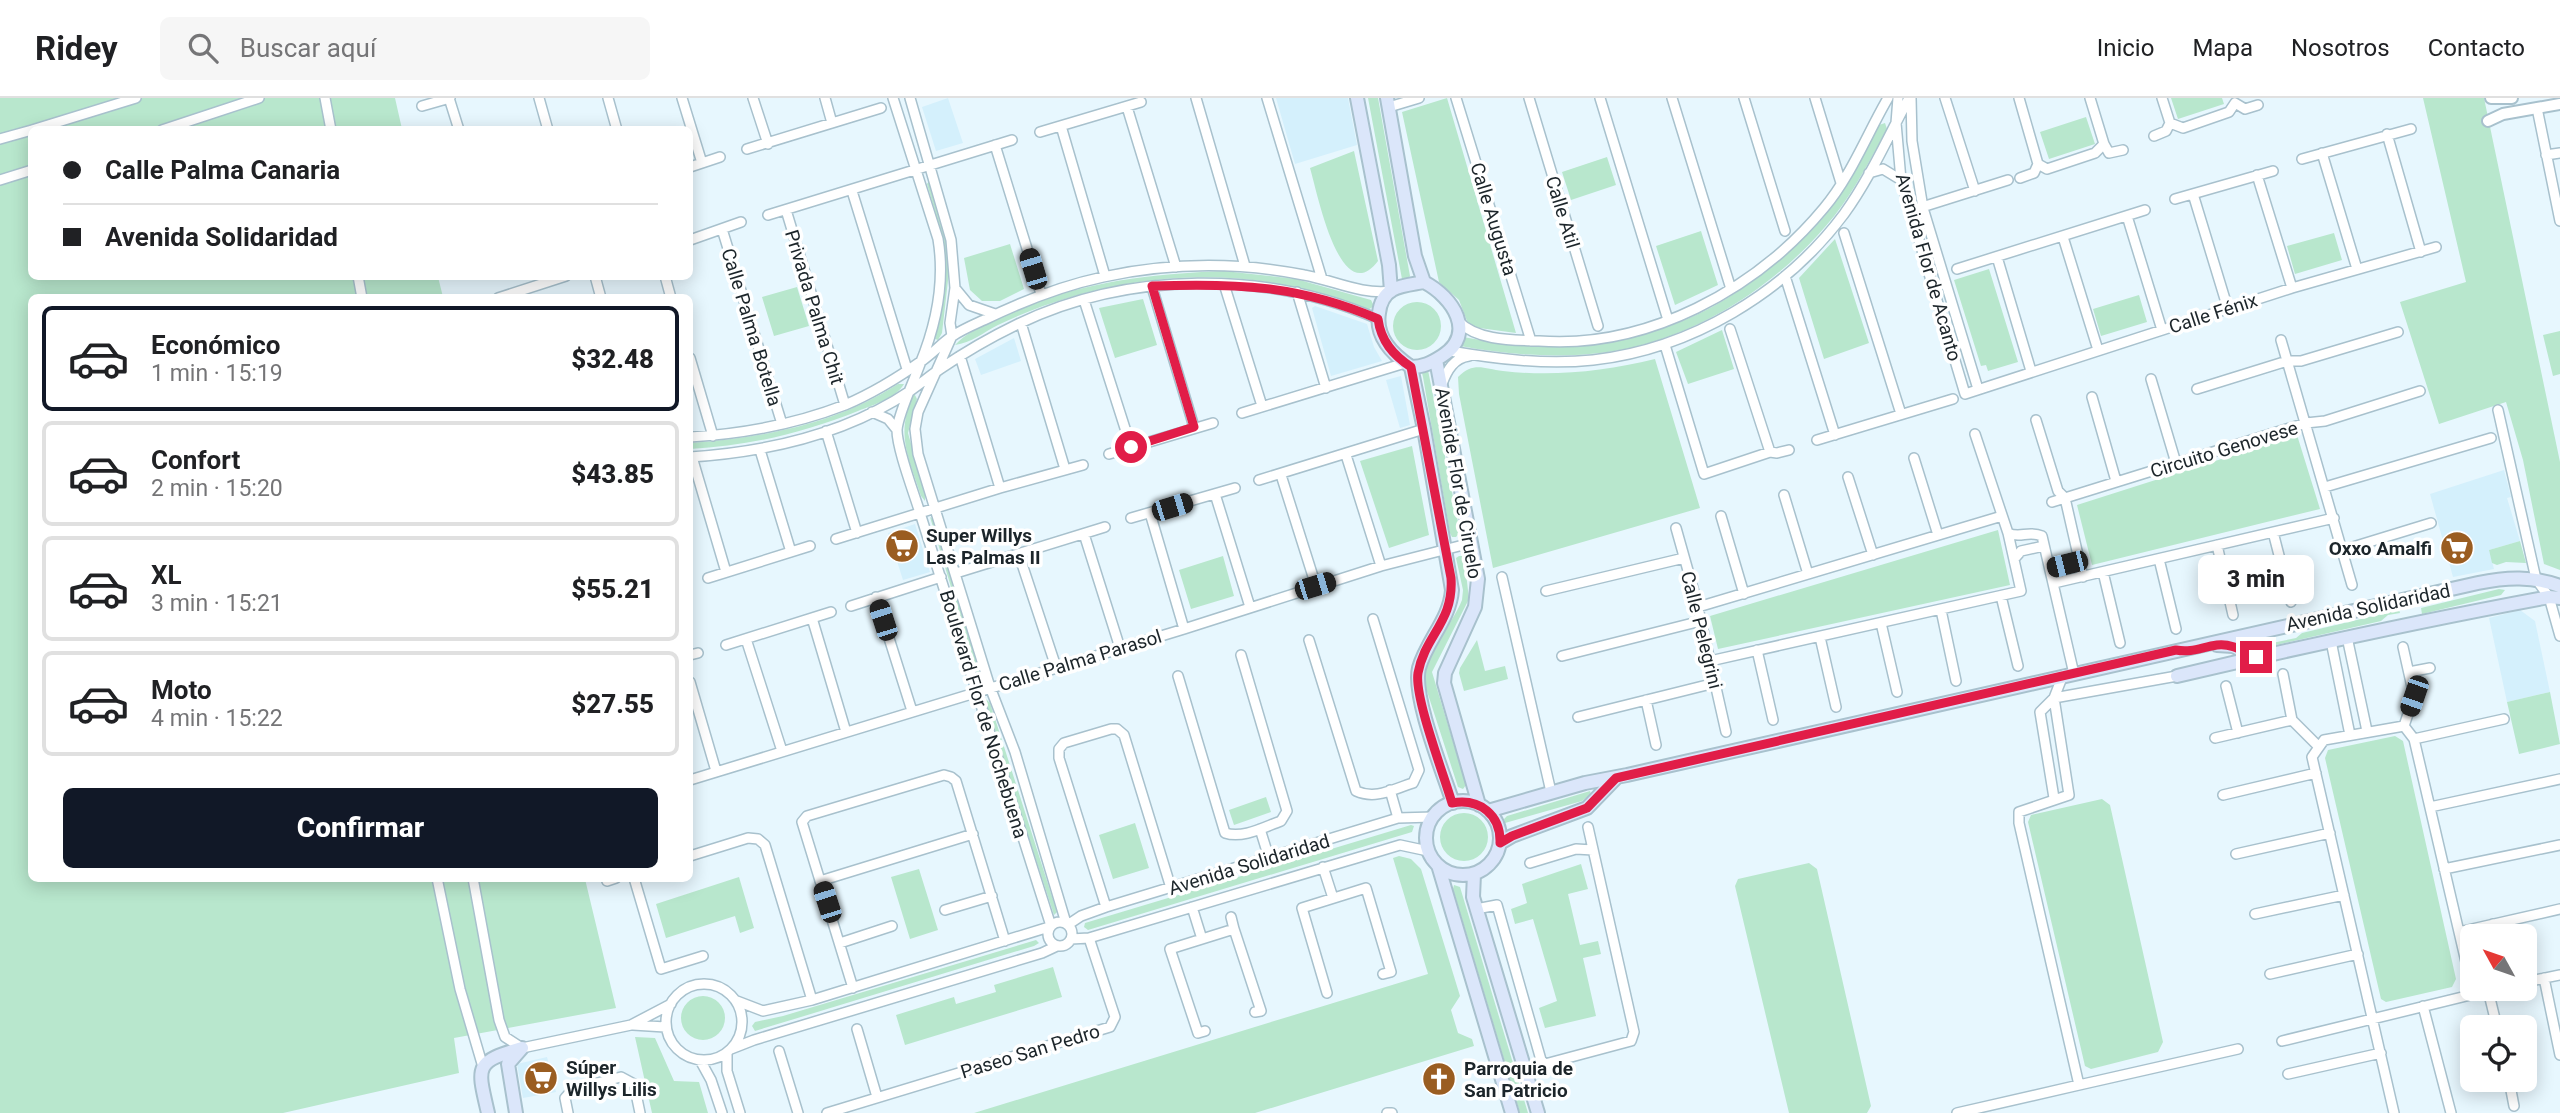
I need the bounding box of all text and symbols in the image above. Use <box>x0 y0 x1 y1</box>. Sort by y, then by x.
search box <box>160 17 650 80</box>
text: Ridey <box>35 29 118 68</box>
icon: search <box>184 29 222 67</box>
text: Buscar aquí <box>240 33 376 63</box>
text: Inicio <box>2097 34 2154 62</box>
text: Mapa <box>2192 34 2253 62</box>
text: Nosotros <box>2291 34 2390 62</box>
text: Contacto <box>2428 34 2525 62</box>
text: Calle Palma Canaria <box>105 155 340 185</box>
street label: Calle Augusta <box>1465 160 1522 278</box>
street label: Avenida Flor de Acanto <box>1891 170 1966 364</box>
street label: Calle Atil <box>1541 173 1584 251</box>
text: Avenida Solidaridad <box>105 222 338 252</box>
street label: Privada Palma Chit <box>780 227 849 387</box>
street label: Calle Palma Botella <box>717 245 786 409</box>
car <box>1017 246 1050 292</box>
street label: Calle Fénix <box>2166 288 2261 339</box>
icon: car <box>67 327 130 390</box>
text: Económico <box>151 330 280 360</box>
text: $32.48 <box>571 344 654 374</box>
text: 1 min · 15:19 <box>151 360 283 387</box>
street label: Avenide Flor de Ciruelo <box>1430 386 1487 580</box>
street label: Circuito Genovese <box>2148 416 2301 483</box>
route start <box>1115 431 1147 463</box>
icon: car <box>67 442 130 505</box>
text: Confort <box>151 445 240 475</box>
text: $43.85 <box>571 459 654 489</box>
text: 2 min · 15:20 <box>151 475 283 502</box>
car <box>1149 491 1196 523</box>
place label: Super Willys Las Palmas II <box>926 524 1041 569</box>
supermarket icon: Super Willys Las Palmas II <box>883 527 921 565</box>
supermarket icon: Oxxo Amalfi <box>2438 529 2476 567</box>
place label: Oxxo Amalfi <box>2329 537 2432 560</box>
car <box>2045 549 2090 579</box>
callout: 3 min <box>2198 556 2314 604</box>
icon: car <box>67 557 130 620</box>
text: XL <box>151 560 182 590</box>
text: 3 min <box>2227 566 2285 593</box>
street label: Calle Pelegrini <box>1676 569 1727 691</box>
car <box>1292 570 1339 602</box>
text: $55.21 <box>571 574 654 604</box>
street label: Avenida Solidaridad <box>2284 579 2452 636</box>
street label: Boulevard Flor de Nochebuena <box>935 587 1032 841</box>
text: 3 min · 15:21 <box>151 590 283 617</box>
car <box>867 597 900 643</box>
street label: Calle Palma Parasol <box>996 625 1164 696</box>
route end <box>2240 641 2272 673</box>
icon: car <box>67 672 130 735</box>
car <box>2398 673 2431 719</box>
text: Moto <box>151 675 212 705</box>
text: $27.55 <box>571 689 654 719</box>
text: 4 min · 15:22 <box>151 705 283 732</box>
button: Confirmar <box>63 788 658 868</box>
street label: Avenida Solidaridad <box>1166 829 1332 900</box>
car <box>811 879 844 925</box>
north arrow <box>2460 924 2538 1001</box>
map controls <box>2460 924 2537 1092</box>
button: locate <box>2460 1015 2537 1092</box>
street label: Paseo San Pedro <box>958 1019 1102 1084</box>
place label: Súper Willys Lilis <box>566 1056 657 1101</box>
place label: Parroquia de San Patricio <box>1464 1057 1573 1102</box>
supermarket icon: Súper Willys Lilis <box>522 1059 560 1097</box>
church icon: Parroquia de San Patricio <box>1420 1060 1458 1098</box>

